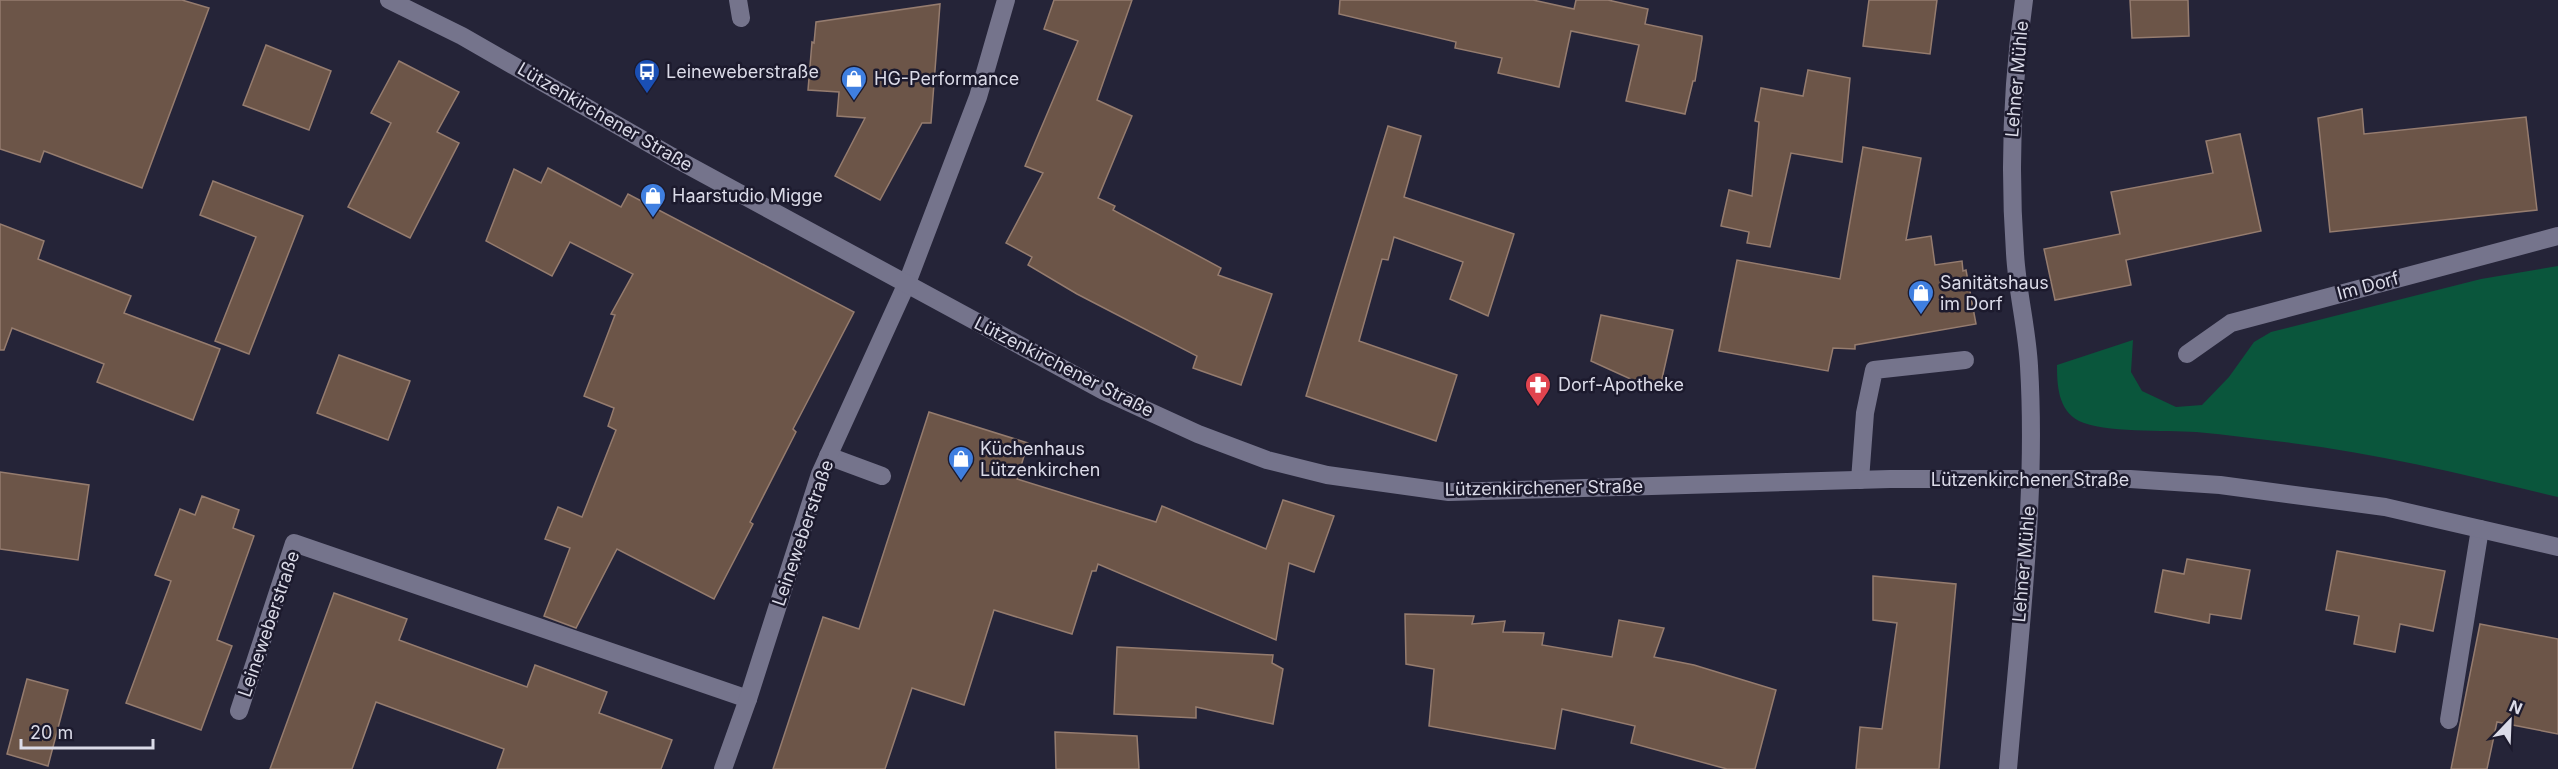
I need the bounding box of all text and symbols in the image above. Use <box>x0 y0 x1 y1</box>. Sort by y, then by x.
street label: Lehner Mühle <box>2001 20 2032 138</box>
bus stop icon: Leineweberstraße <box>632 57 662 95</box>
street label: Lützenkirchener Straße <box>514 58 696 175</box>
place label: Leineweberstraße <box>666 61 819 82</box>
shop icon: HG-Performance <box>839 64 869 102</box>
place label: HG-Performance <box>874 68 1019 89</box>
shop icon: Haarstudio Migge <box>638 181 668 219</box>
place label: Haarstudio Migge <box>672 185 823 206</box>
street label: Im Dorf <box>2335 267 2401 304</box>
place label: Sanitätshaus im Dorf <box>1940 272 2049 314</box>
shop icon: Sanitätshaus im Dorf <box>1906 278 1936 316</box>
street label: Lützenkirchener Straße <box>971 312 1157 421</box>
pharmacy icon: Dorf-Apotheke <box>1523 370 1553 408</box>
place label: Dorf-Apotheke <box>1558 374 1684 395</box>
place label: Küchenhaus Lützenkirchen <box>980 438 1100 480</box>
shop icon: Küchenhaus Lützenkirchen <box>946 444 976 482</box>
street label: Leineweberstraße <box>768 457 837 609</box>
street label: Lützenkirchener Straße <box>1931 469 2129 490</box>
street label: Lützenkirchener Straße <box>1445 475 1643 500</box>
street label: Lehner Mühle <box>2008 505 2039 623</box>
street label: Leineweberstraße <box>234 548 303 700</box>
north arrow <box>2480 691 2540 751</box>
text: N <box>2506 696 2525 719</box>
scale bar <box>21 712 153 750</box>
text: 20 m <box>30 722 73 743</box>

